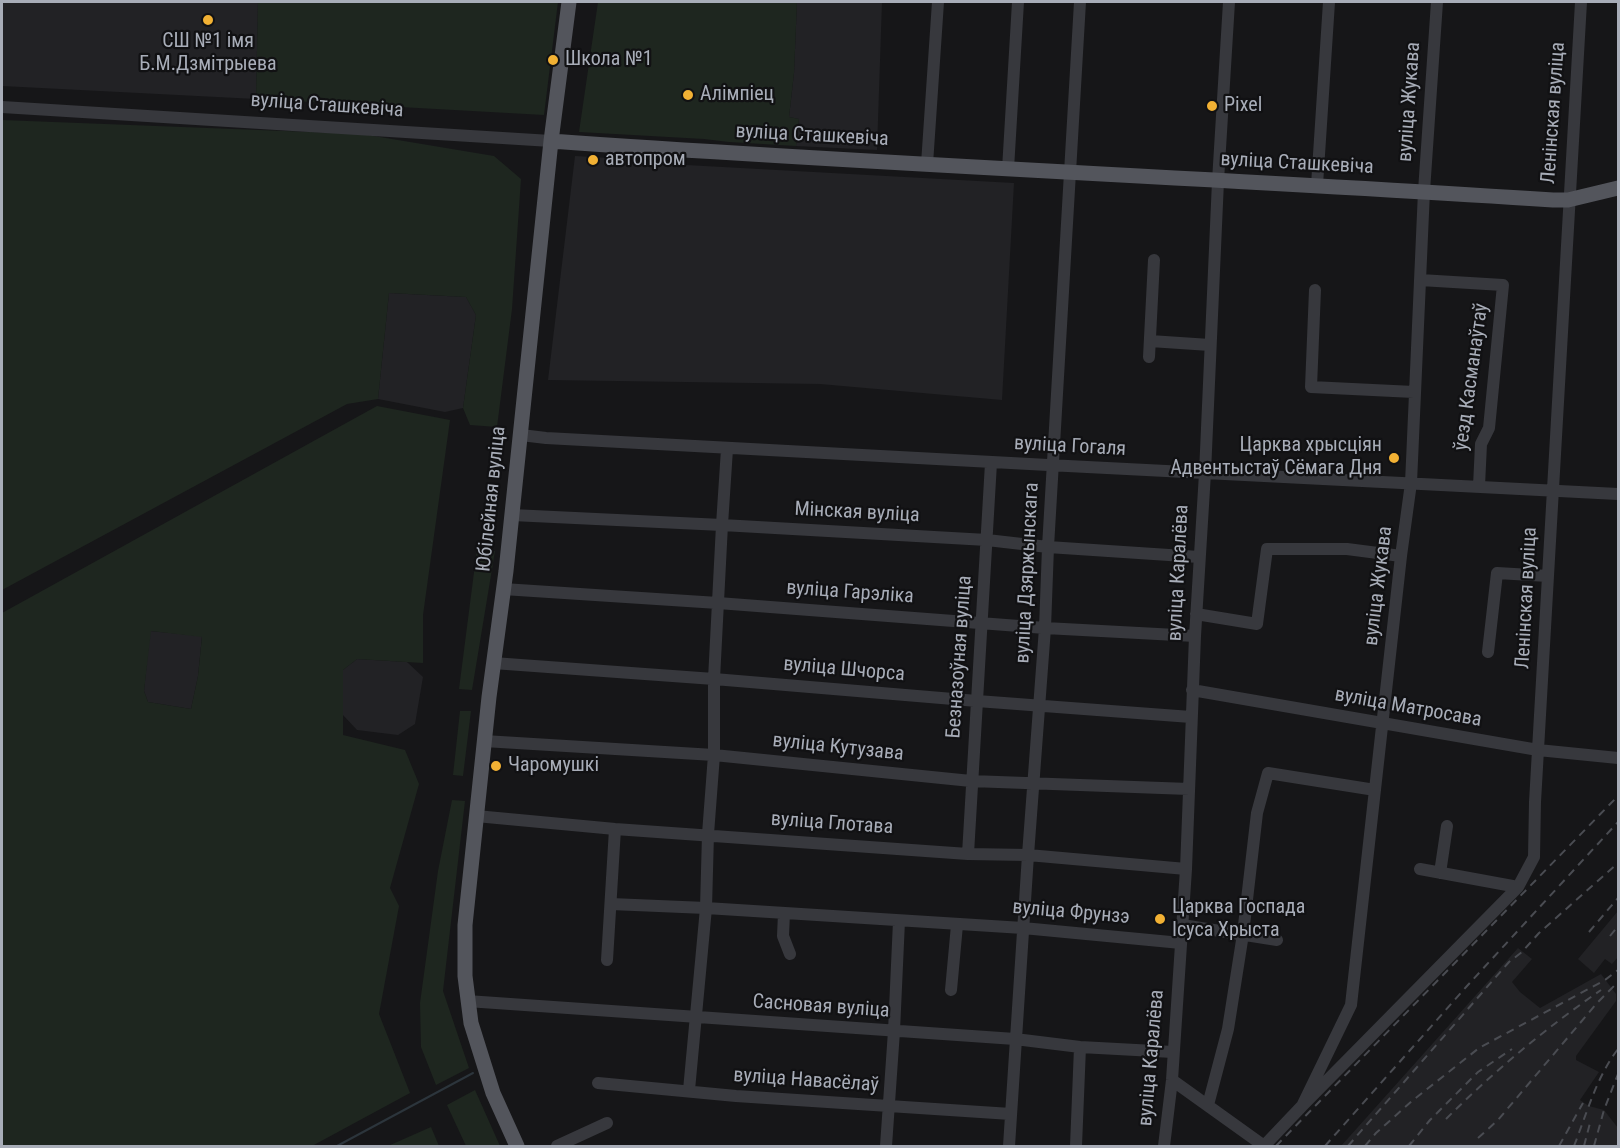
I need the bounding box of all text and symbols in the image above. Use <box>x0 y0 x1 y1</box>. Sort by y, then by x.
marker: СШ №1 імя Б.М.Дзмітрыева <box>201 13 215 27</box>
place label: СШ №1 імя Б.М.Дзмітрыева <box>139 30 277 77</box>
street label: вуліца Жукава <box>1394 41 1426 163</box>
street label: Ленінская вуліца <box>1537 41 1571 185</box>
place label: Школа №1 <box>565 48 653 72</box>
marker: Школа №1 <box>546 53 560 67</box>
place label: Алімпіец <box>700 83 774 107</box>
marker: Алімпіец <box>681 88 695 102</box>
street label: вуліца Сташкевіча <box>250 89 404 123</box>
place label: Pixel <box>1224 94 1262 118</box>
marker: Pixel <box>1205 99 1219 113</box>
street label: вуліца Сташкевіча <box>735 120 889 152</box>
place label: автопром <box>605 148 686 172</box>
street label: вуліца Сташкевіча <box>1220 148 1374 180</box>
marker: автопром <box>586 153 600 167</box>
street label: ўезд Касманаўтаў <box>1450 302 1494 452</box>
street label: Юбілейная вуліца <box>472 425 512 573</box>
street label: вуліца Гогаля <box>1013 432 1127 462</box>
place label: Царква хрысціян Адвентыстаў Сёмага Дня <box>1170 434 1382 481</box>
marker: Царква хрысціян Адвентыстаў Сёмага Дня <box>1387 451 1401 465</box>
street label: вуліца Дзяржынскага <box>1011 482 1045 664</box>
street label: Мінская вуліца <box>794 498 920 528</box>
street label: вуліца Каралёва <box>1163 504 1195 642</box>
street label: вуліца Жукава <box>1360 525 1398 647</box>
street label: Ленінская вуліца <box>1511 526 1543 670</box>
street label: Безназоўная вуліца <box>942 575 978 739</box>
street label: вуліца Гарэліка <box>785 577 915 609</box>
street label: вуліца Шчорса <box>782 653 906 687</box>
street label: вуліца Матросава <box>1333 683 1483 733</box>
street label: вуліца Кутузава <box>771 729 905 767</box>
place label: Чаромушкі <box>508 754 599 778</box>
marker: Чаромушкі <box>489 759 503 773</box>
street label: вуліца Глотава <box>770 808 894 840</box>
street label: вуліца Фрунзэ <box>1011 896 1131 930</box>
place label: Царква Госпада Ісуса Хрыста <box>1172 896 1305 943</box>
marker: Царква Госпада Ісуса Хрыста <box>1153 912 1167 926</box>
street label: вуліца Каралёва <box>1134 989 1170 1127</box>
street label: Сасновая вуліца <box>752 990 890 1024</box>
street label: вуліца Навасёлаў <box>733 1064 879 1098</box>

